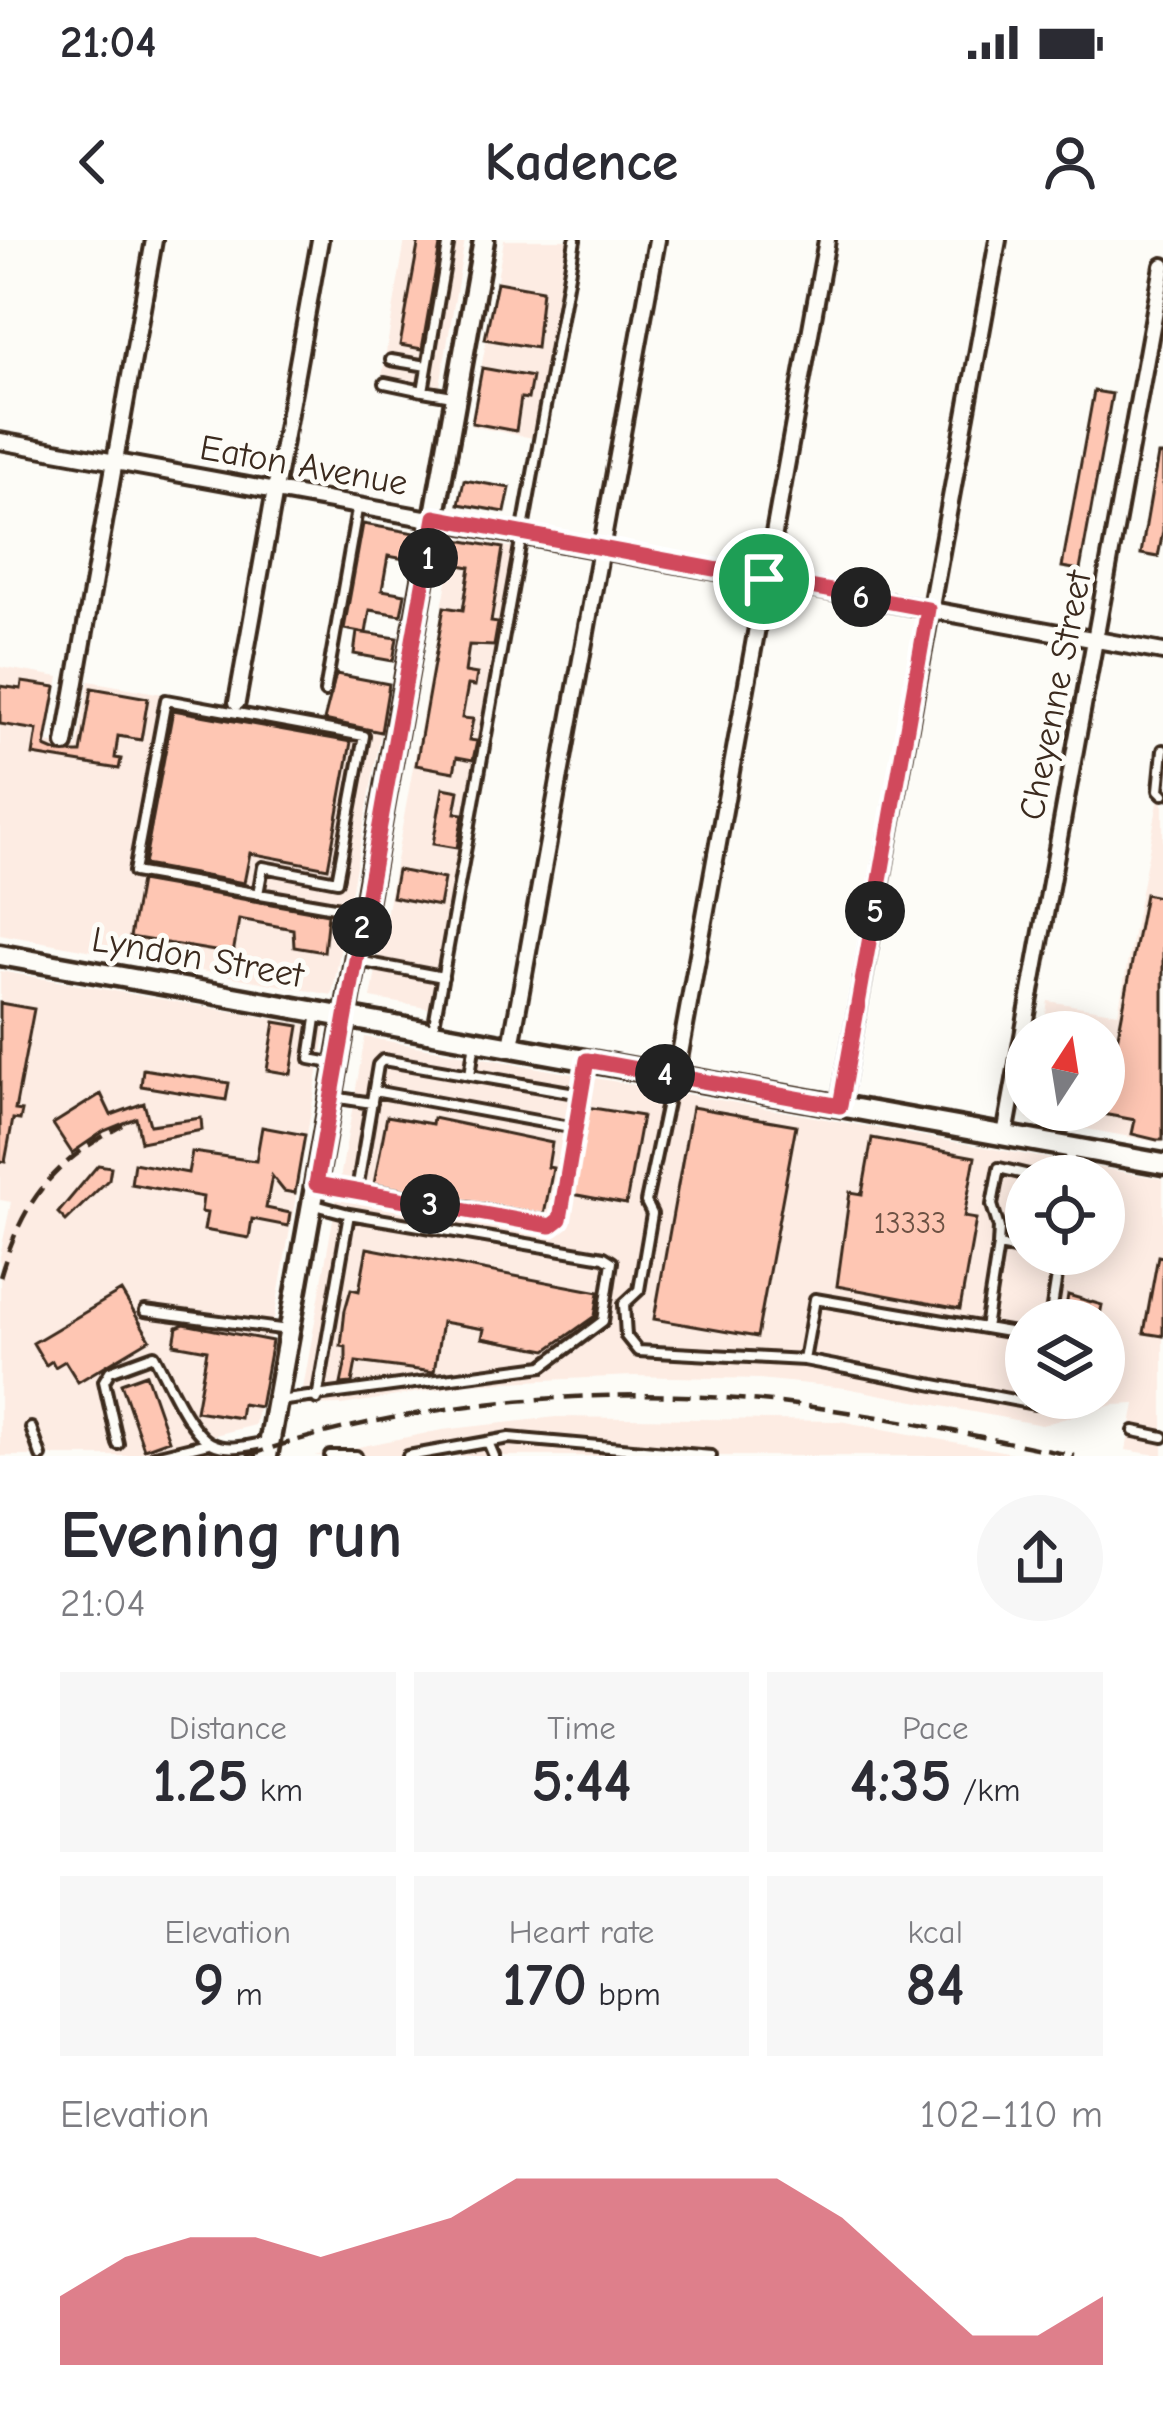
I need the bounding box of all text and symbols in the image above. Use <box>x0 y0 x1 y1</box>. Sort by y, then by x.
text: 21:04 <box>60 16 156 68</box>
icon: back <box>60 129 126 195</box>
icon: person <box>1037 129 1103 195</box>
text: Kadence <box>485 131 678 194</box>
street label: Eaton Avenue <box>197 427 411 504</box>
pin: 1 <box>398 528 458 588</box>
pin <box>713 528 815 630</box>
text: 1 <box>422 539 434 577</box>
icon: arrive <box>731 546 797 612</box>
street label: Cheyenne Street <box>1011 566 1100 823</box>
pin: 6 <box>831 567 891 627</box>
text: 6 <box>852 578 870 616</box>
pin: 5 <box>845 881 905 941</box>
text: 5 <box>866 892 884 930</box>
pin: 2 <box>332 897 392 957</box>
text: 2 <box>354 908 370 946</box>
street label: Lyndon Street <box>89 919 308 997</box>
north arrow <box>1005 1011 1125 1131</box>
map controls <box>1005 1011 1125 1419</box>
pin: 4 <box>635 1044 695 1104</box>
text: 4 <box>657 1055 673 1093</box>
button: locate <box>1005 1155 1125 1275</box>
pin: 3 <box>400 1174 460 1234</box>
text: 3 <box>422 1185 438 1223</box>
house number: 13333 <box>874 1206 946 1241</box>
button: layers <box>1005 1299 1125 1419</box>
button: share <box>977 1495 1103 1621</box>
text: Evening run <box>60 1498 402 1574</box>
text: 21:04 <box>60 1581 146 1626</box>
text: Distance <box>169 1709 287 1747</box>
text: Time <box>547 1709 616 1747</box>
text: Pace <box>902 1709 968 1747</box>
text: 1.25 <box>153 1747 249 1816</box>
text: 5:44 <box>531 1747 632 1816</box>
text: 4:35 <box>850 1747 952 1816</box>
text: km <box>249 1771 303 1809</box>
text: /km <box>952 1771 1021 1809</box>
text: Elevation <box>165 1913 291 1951</box>
text: Heart rate <box>509 1913 654 1951</box>
text: kcal <box>907 1913 963 1951</box>
text: 9 <box>193 1951 224 2020</box>
text: 170 <box>502 1951 587 2020</box>
text: 84 <box>906 1951 965 2020</box>
text: m <box>224 1975 263 2013</box>
text: bpm <box>587 1975 661 2013</box>
text: Elevation <box>60 2092 209 2137</box>
text: 102–110 m <box>920 2092 1103 2137</box>

